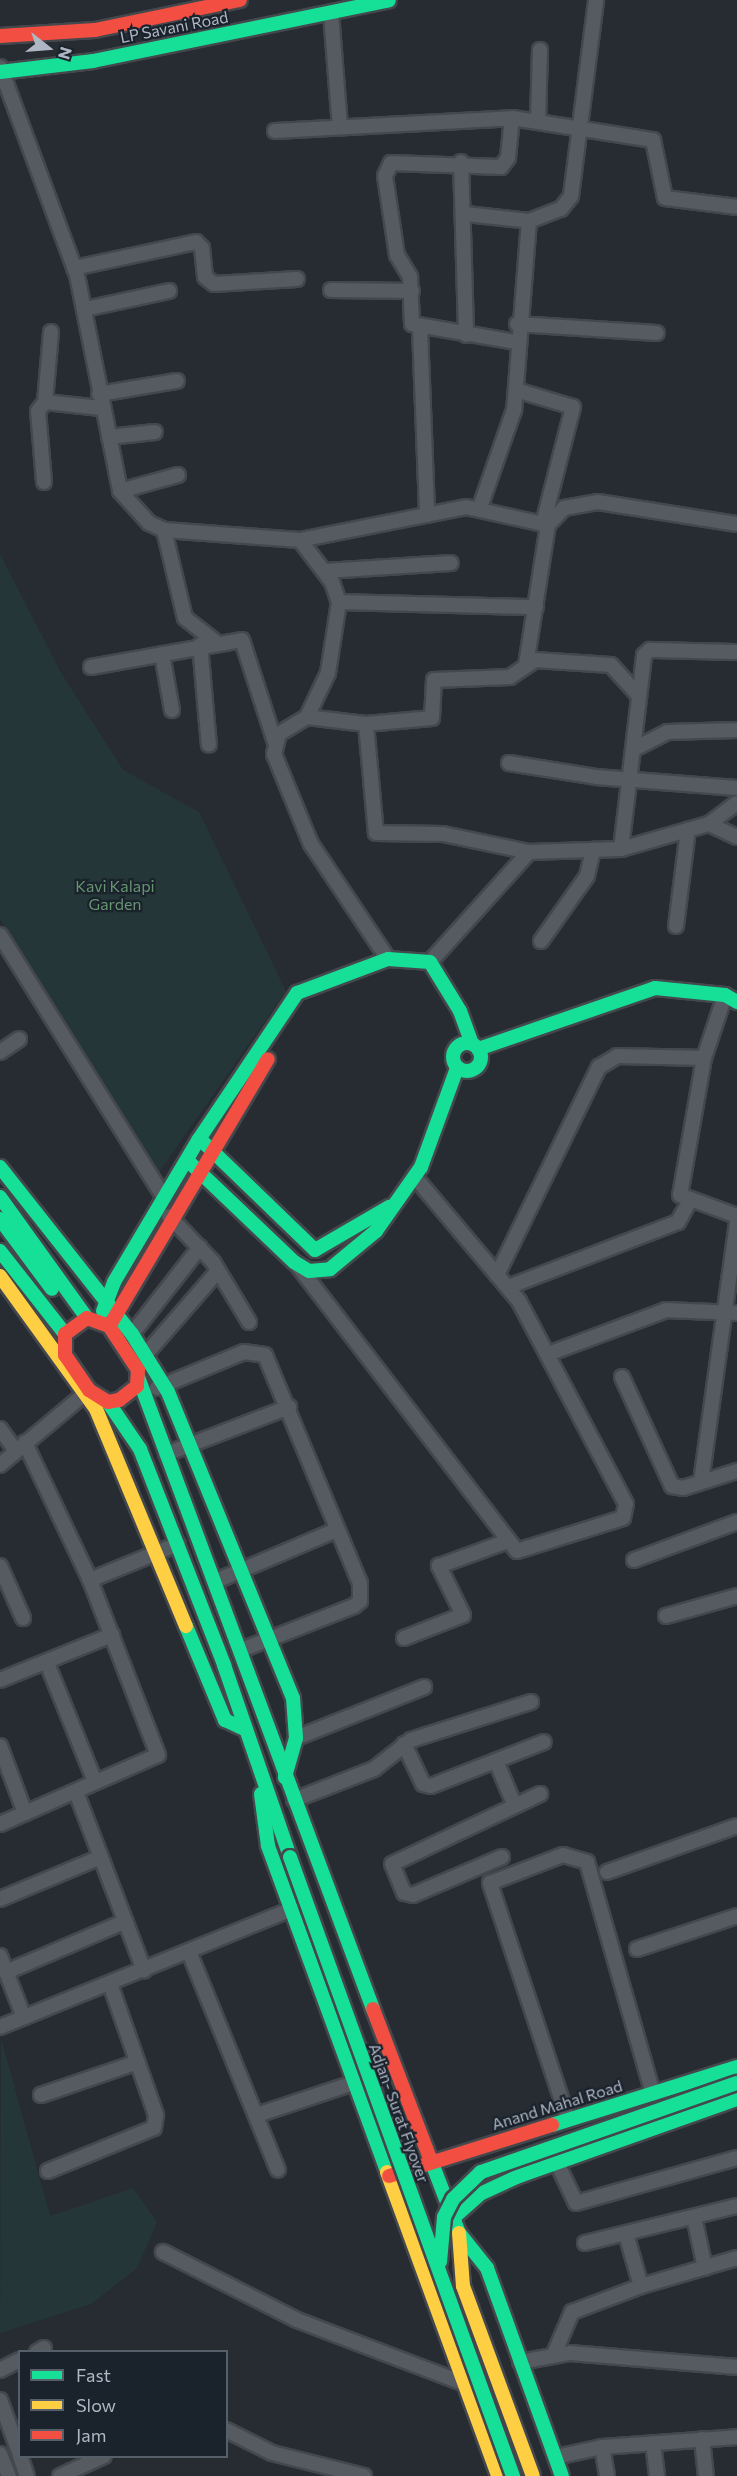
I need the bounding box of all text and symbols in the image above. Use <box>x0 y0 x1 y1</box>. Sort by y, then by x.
street label: LP Savani Road <box>118 7 230 47</box>
north arrow <box>18 18 78 78</box>
text: N <box>55 45 77 62</box>
park label: Kavi Kalapi Garden <box>75 876 155 914</box>
street label: Adjan- Surat Flyover <box>365 2041 433 2185</box>
street label: Anand Mahal Road <box>489 2076 625 2134</box>
legend <box>18 2350 228 2458</box>
text: Fast <box>76 2364 111 2386</box>
text: Slow <box>76 2394 116 2416</box>
text: Jam <box>76 2424 106 2446</box>

